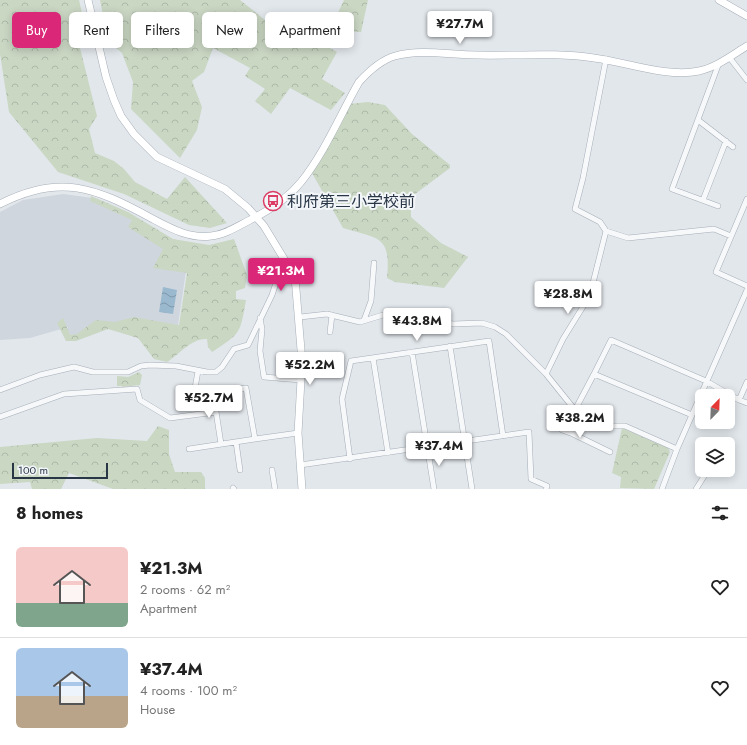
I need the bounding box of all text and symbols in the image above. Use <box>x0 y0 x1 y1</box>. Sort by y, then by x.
pin: ¥27.7M <box>427 11 493 45</box>
chip: Buy <box>12 12 61 48</box>
chip: Rent <box>69 12 123 48</box>
chip: Filters <box>131 12 194 48</box>
chip: New <box>202 12 257 48</box>
chip: Apartment <box>265 12 354 48</box>
text: ¥27.7M <box>436 14 484 33</box>
bus stop icon: 利府第三小学校前 <box>262 190 284 212</box>
place label: 利府第三小学校前 <box>287 190 415 213</box>
pin: ¥21.3M <box>248 258 314 292</box>
text: ¥21.3M <box>257 261 305 280</box>
pin: ¥28.8M <box>535 281 601 315</box>
text: ¥28.8M <box>543 284 593 303</box>
pin: ¥43.8M <box>384 308 450 342</box>
text: ¥43.8M <box>392 311 442 330</box>
pin: ¥52.2M <box>277 352 343 386</box>
text: ¥52.2M <box>285 355 335 374</box>
pin: ¥52.7M <box>176 385 242 419</box>
text: ¥52.7M <box>184 388 234 407</box>
north arrow <box>695 389 735 429</box>
map controls <box>695 389 735 477</box>
pin: ¥38.2M <box>547 405 613 439</box>
text: ¥38.2M <box>555 408 605 427</box>
pin: ¥37.4M <box>406 433 472 467</box>
text: ¥37.4M <box>415 436 463 455</box>
button: layers <box>695 437 735 477</box>
scale bar <box>12 461 108 480</box>
text: 100 m <box>18 462 48 478</box>
text: 8 homes <box>16 501 83 525</box>
icon: filters <box>709 502 731 524</box>
text: ¥21.3M <box>140 556 202 580</box>
icon: home <box>48 563 96 611</box>
icon: heart <box>709 576 731 598</box>
text: 2 rooms · 62 m² <box>140 580 230 599</box>
text: Apartment <box>140 599 197 618</box>
text: ¥37.4M <box>140 657 203 681</box>
icon: home <box>48 664 96 712</box>
icon: heart <box>709 677 731 699</box>
text: 4 rooms · 100 m² <box>140 681 237 700</box>
text: House <box>140 700 175 719</box>

